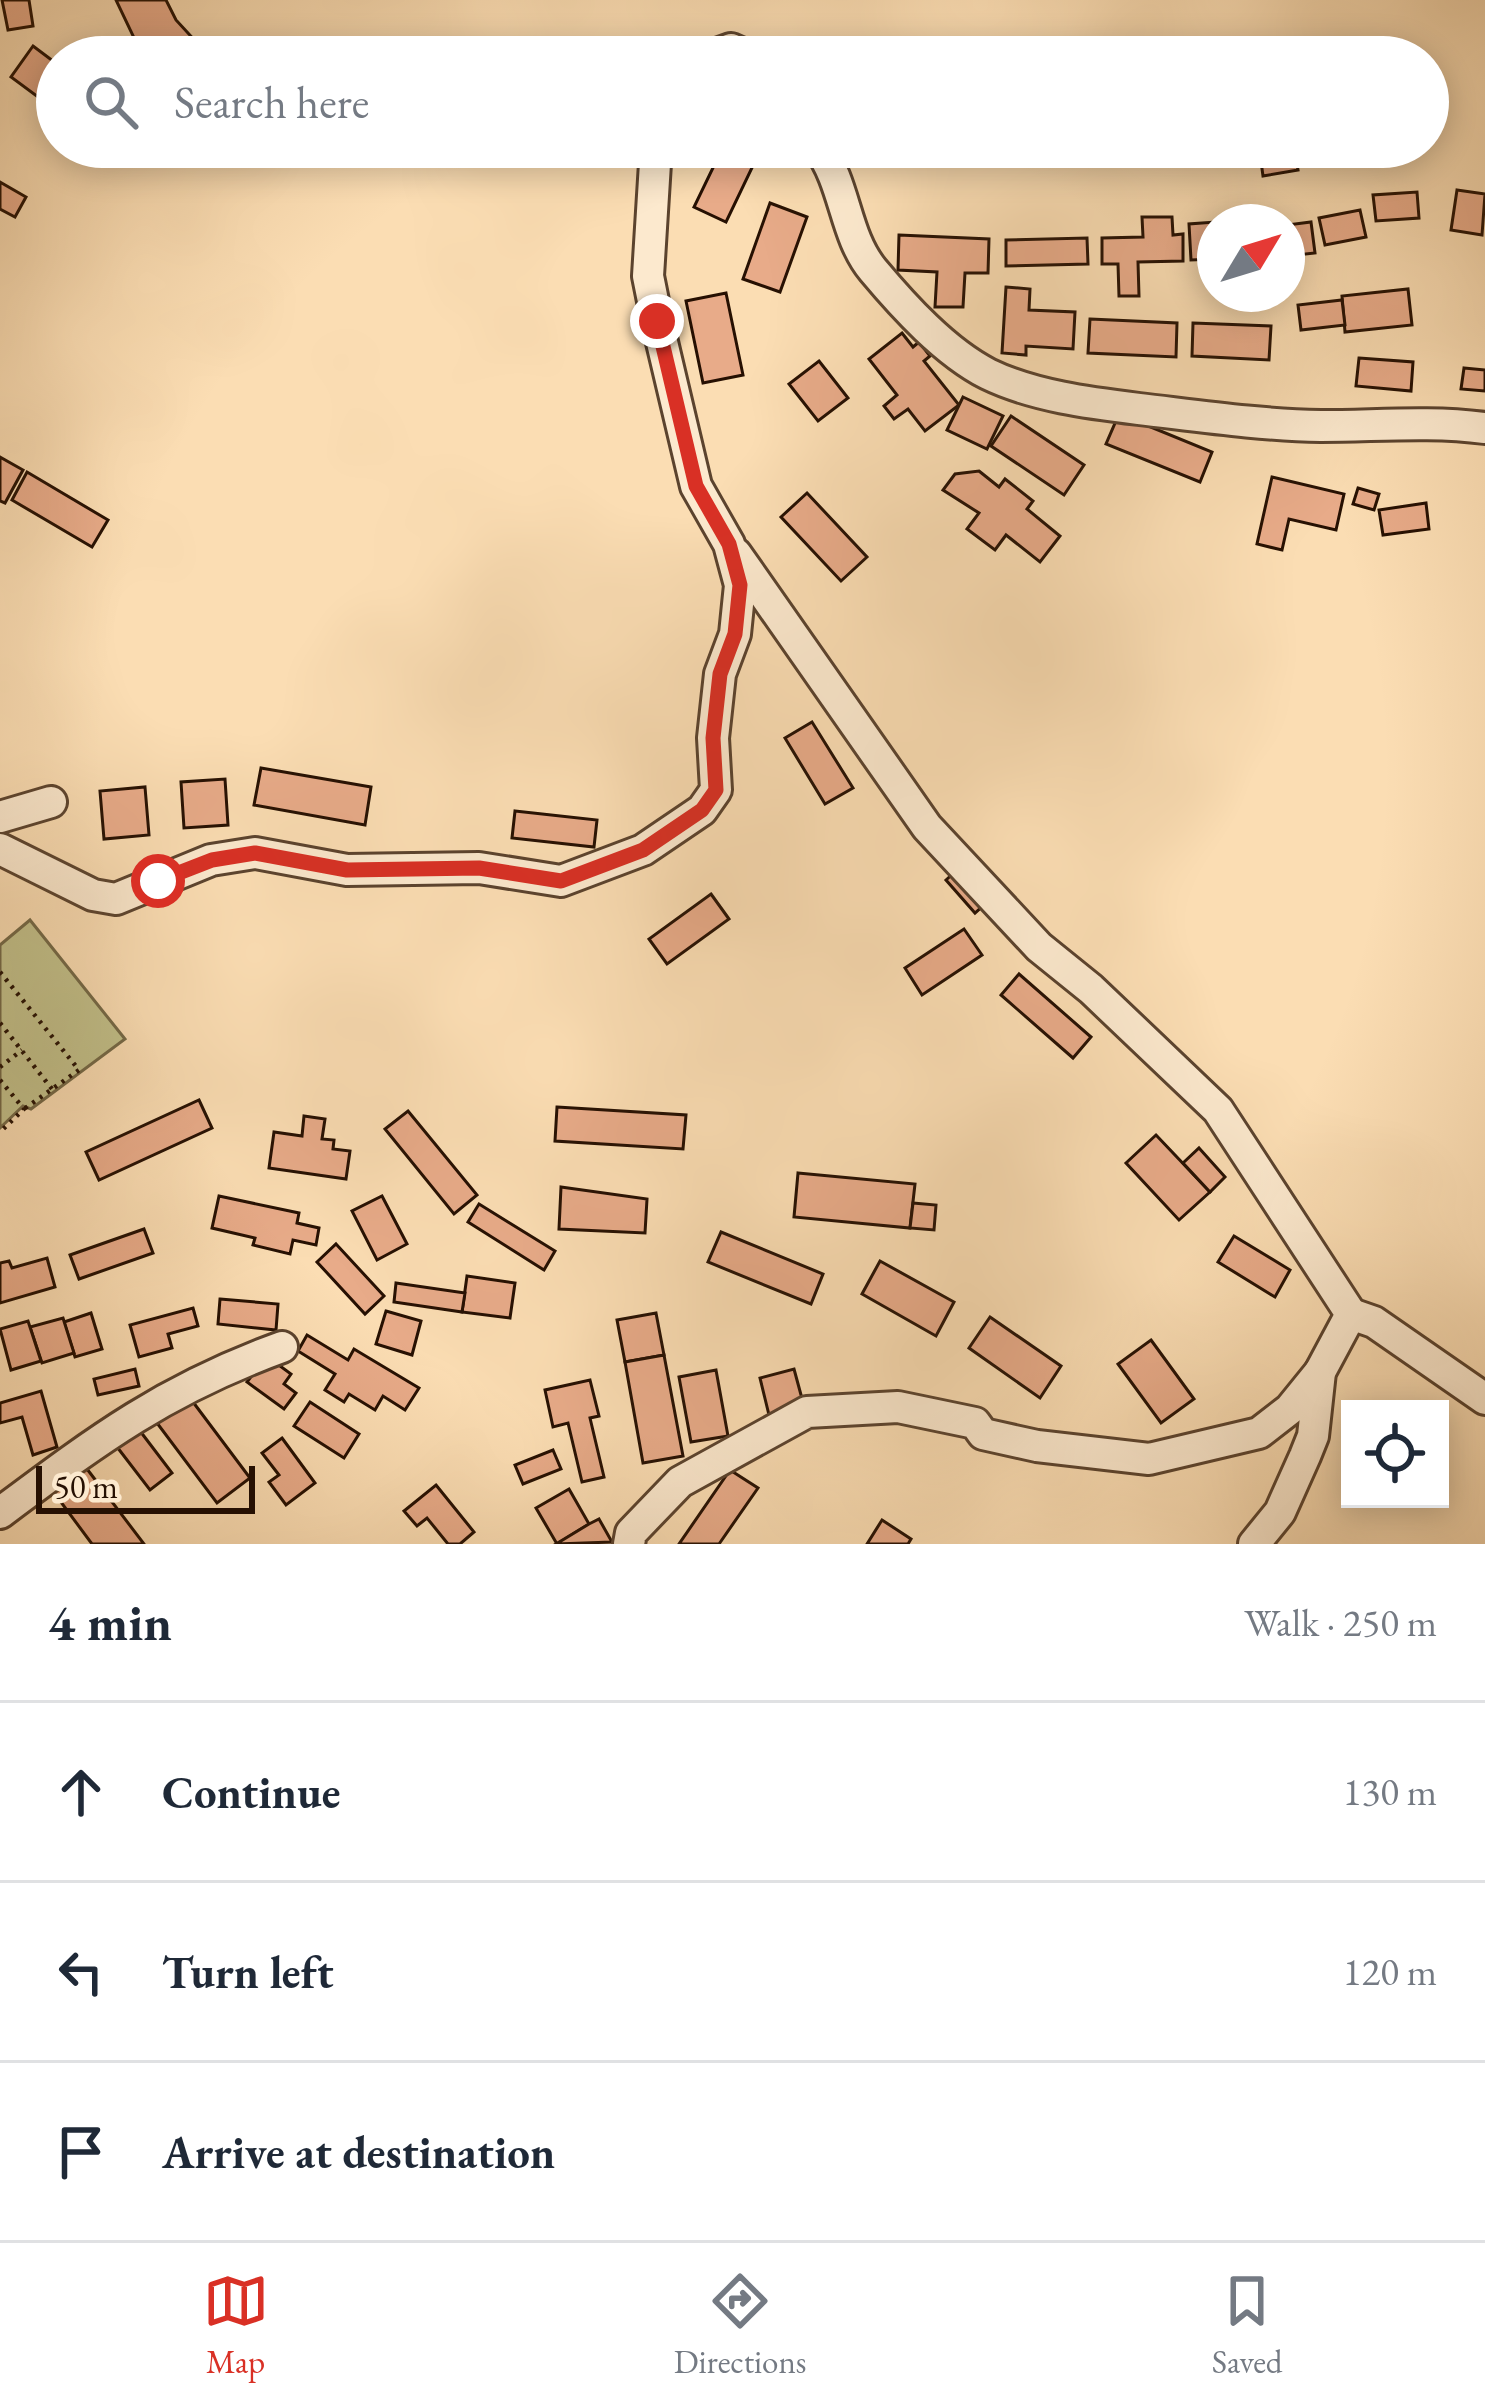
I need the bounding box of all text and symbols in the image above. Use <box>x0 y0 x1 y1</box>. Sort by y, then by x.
search box <box>36 36 1449 168</box>
icon: search <box>78 69 144 135</box>
text: Search here <box>174 73 369 131</box>
north arrow <box>1197 204 1305 312</box>
route end <box>630 294 684 348</box>
route start <box>131 854 185 908</box>
map controls <box>1341 1400 1449 1508</box>
button: locate <box>1341 1400 1449 1508</box>
scale bar <box>36 1460 255 1513</box>
text: 50 m <box>54 1465 118 1508</box>
text: 4 min <box>48 1589 172 1655</box>
text: Walk · 250 m <box>1244 1597 1437 1648</box>
icon: ahead <box>48 1759 114 1825</box>
text: Continue <box>162 1763 340 1821</box>
text: 130 m <box>1343 1766 1437 1817</box>
icon: left <box>48 1939 114 2005</box>
text: Turn left <box>162 1943 334 2001</box>
text: 120 m <box>1343 1946 1437 1997</box>
icon: arrive <box>48 2119 114 2185</box>
text: Arrive at destination <box>162 2123 555 2181</box>
tab: Map <box>203 2268 269 2383</box>
tab: Directions <box>674 2268 807 2383</box>
tab: Saved <box>1212 2268 1282 2383</box>

